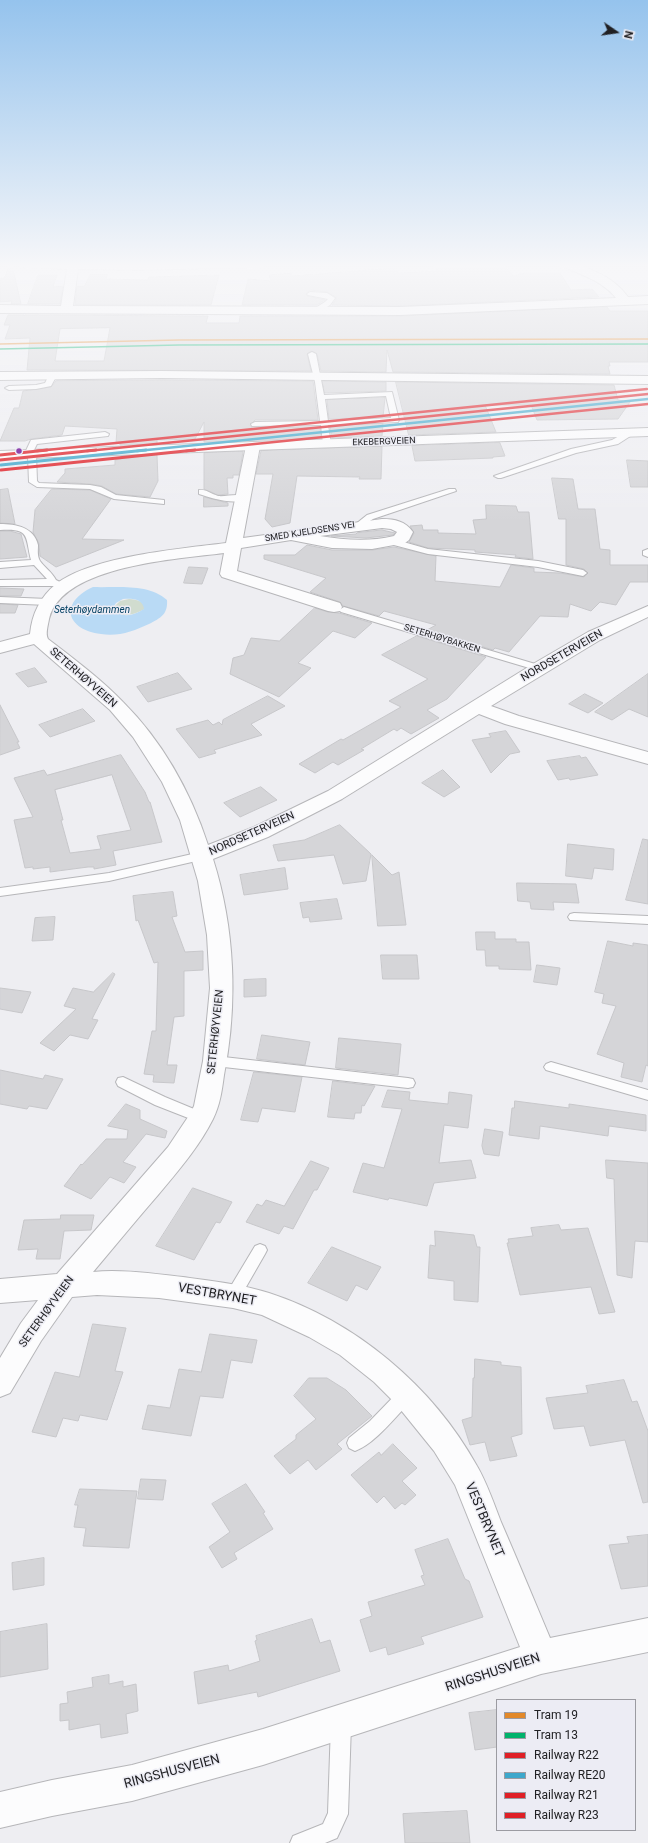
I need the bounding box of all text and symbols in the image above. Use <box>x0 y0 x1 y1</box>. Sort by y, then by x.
north arrow <box>596 12 636 52</box>
text: N <box>621 30 635 40</box>
street label: EKEBERGVEIEN <box>352 436 416 448</box>
unlabelled marker <box>14 446 24 456</box>
street label: SMED KJELDSENS VEI <box>264 520 356 544</box>
water label: Seterhøydammen <box>54 604 130 616</box>
street label: SETERHØYBAKKEN <box>403 622 481 656</box>
street label: NORDSETERVEIEN <box>519 627 605 685</box>
street label: SETERHØYVEIEN <box>47 645 119 711</box>
street label: NORDSETERVEIEN <box>207 809 297 859</box>
street label: SETERHØYVEIEN <box>205 989 227 1075</box>
street label: SETERHØYVEIEN <box>17 1274 77 1350</box>
street label: VESTBRYNET <box>177 1280 257 1310</box>
street label: VESTBRYNET <box>461 1480 507 1560</box>
street label: RINGSHUSVEIEN <box>444 1650 542 1696</box>
legend <box>496 1699 636 1831</box>
text: Tram 19 <box>534 1708 578 1722</box>
text: Tram 13 <box>534 1728 578 1742</box>
text: Railway R22 <box>534 1748 599 1762</box>
street label: RINGSHUSVEIEN <box>122 1752 222 1792</box>
text: Railway RE20 <box>534 1768 606 1782</box>
text: Railway R21 <box>534 1788 599 1802</box>
text: Railway R23 <box>534 1808 599 1822</box>

